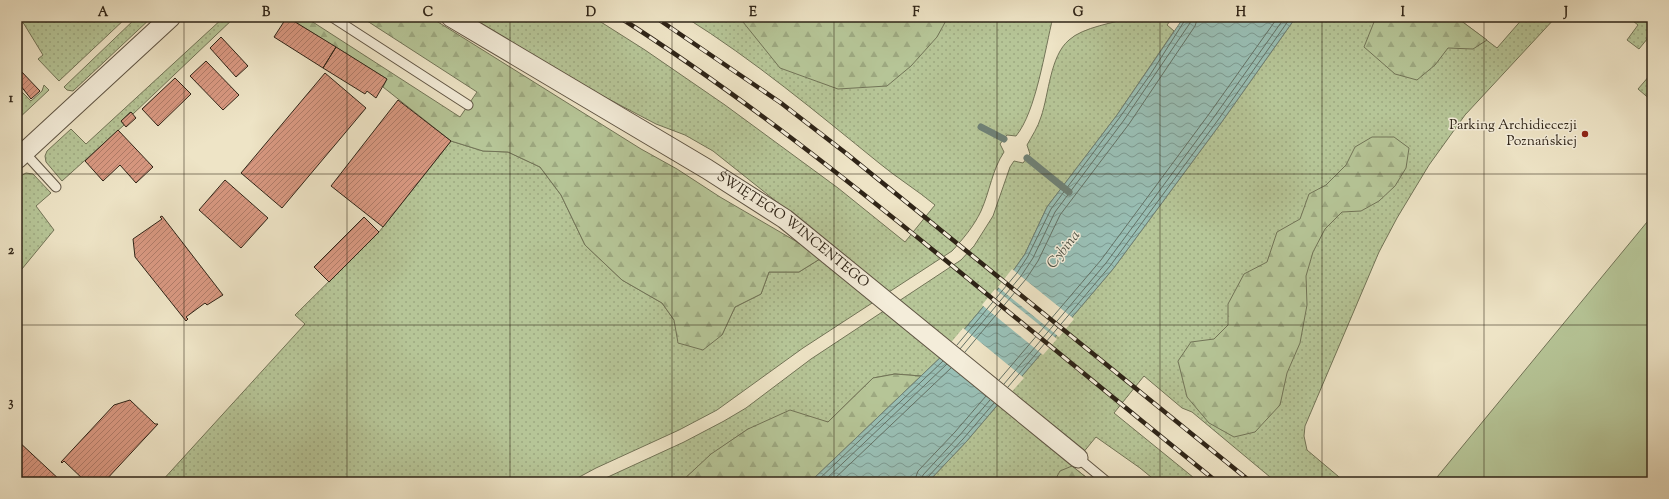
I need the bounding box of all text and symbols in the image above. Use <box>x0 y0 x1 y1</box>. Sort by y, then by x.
text: A <box>98 4 109 22</box>
text: B <box>262 4 271 22</box>
text: C <box>423 4 433 22</box>
text: D <box>586 4 596 22</box>
text: E <box>749 4 757 22</box>
text: F <box>912 4 920 22</box>
text: G <box>1073 4 1084 22</box>
text: H <box>1236 4 1247 22</box>
text: I <box>1401 4 1406 22</box>
text: J <box>1563 4 1568 22</box>
text: 1 <box>9 90 14 108</box>
place label: Parking Archidiecezji Poznańskiej <box>1449 116 1577 152</box>
marker: Parking Archidiecezji Poznańskiej <box>1580 129 1590 139</box>
street label: ŚWIĘTEGO WINCENTEGO <box>712 167 873 293</box>
water label: Cybina <box>1042 226 1086 274</box>
text: 2 <box>8 242 15 260</box>
text: 3 <box>8 394 14 412</box>

